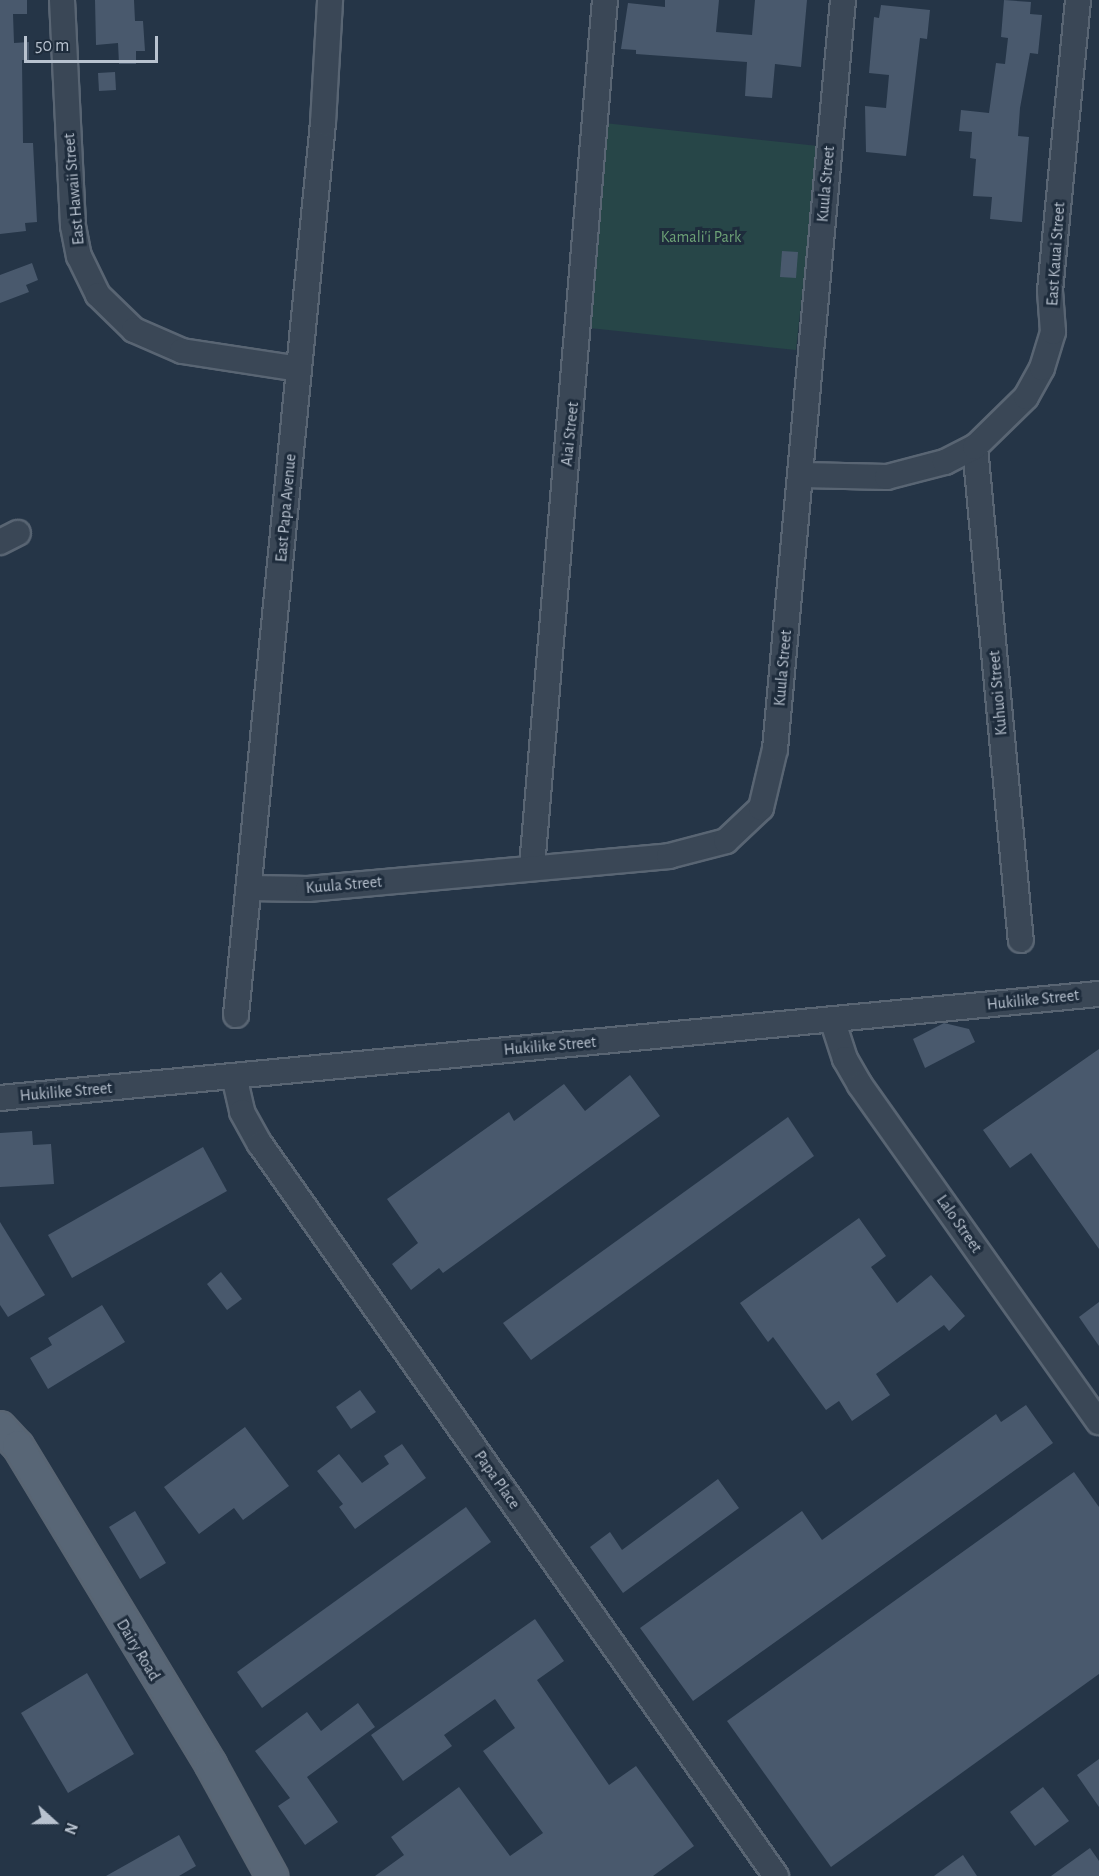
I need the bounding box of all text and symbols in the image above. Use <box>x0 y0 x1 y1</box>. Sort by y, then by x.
scale bar <box>27 24 160 62</box>
text: 50 m <box>35 37 69 55</box>
street label: East Hawaii Street <box>60 132 88 246</box>
street label: Kuula Street <box>813 145 839 223</box>
street label: East Kauai Street <box>1043 201 1069 307</box>
park label: Kamali'i Park <box>661 227 741 247</box>
street label: Aiai Street <box>557 401 583 467</box>
street label: East Papa Avenue <box>272 453 300 563</box>
street label: Kuula Street <box>770 629 796 707</box>
street label: Kuhuoi Street <box>985 650 1011 736</box>
street label: Kuula Street <box>305 872 383 898</box>
street label: Hukilike Street <box>986 986 1080 1014</box>
street label: Hukilike Street <box>503 1032 597 1060</box>
street label: Hukilike Street <box>19 1078 113 1106</box>
street label: Lalo Street <box>932 1191 986 1257</box>
street label: Papa Place <box>470 1447 524 1513</box>
street label: Dairy Road <box>112 1616 164 1684</box>
north arrow <box>24 1792 84 1852</box>
text: N <box>61 1820 80 1837</box>

